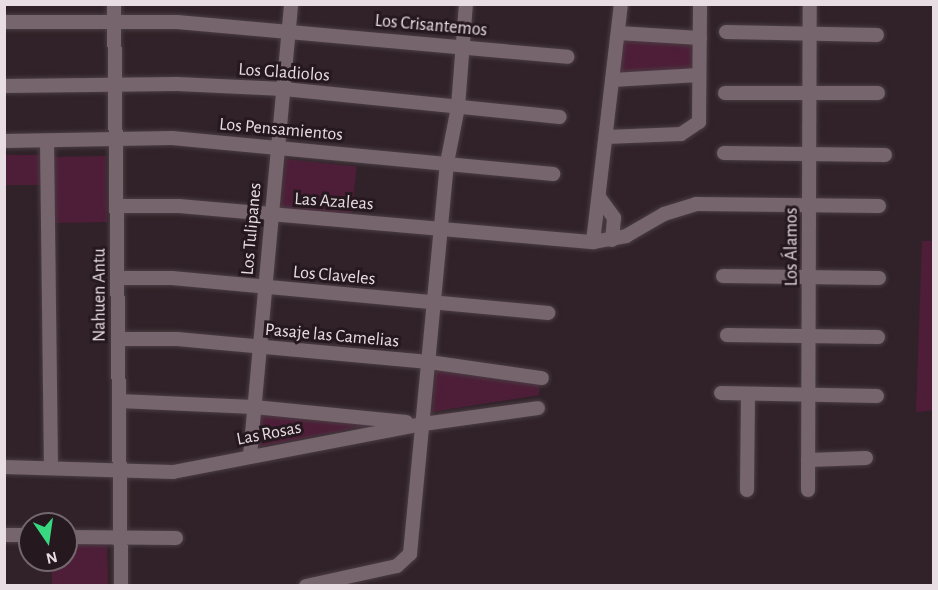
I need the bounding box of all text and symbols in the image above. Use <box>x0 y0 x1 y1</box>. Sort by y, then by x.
street label: Los Crisantemos <box>374 10 488 42</box>
street label: Los Gladiolos <box>238 59 330 87</box>
street label: Los Pensamientos <box>218 114 344 146</box>
street label: Los Tulipanes <box>237 182 267 276</box>
street label: Las Azaleas <box>294 188 374 216</box>
street label: Los Álamos <box>781 208 803 286</box>
street label: Nahuen Antu <box>89 248 111 342</box>
street label: Los Claveles <box>292 262 376 290</box>
street label: Pasaje las Camelias <box>264 319 400 353</box>
street label: Las Rosas <box>235 417 303 451</box>
north arrow <box>18 512 78 572</box>
text: N <box>44 549 59 567</box>

